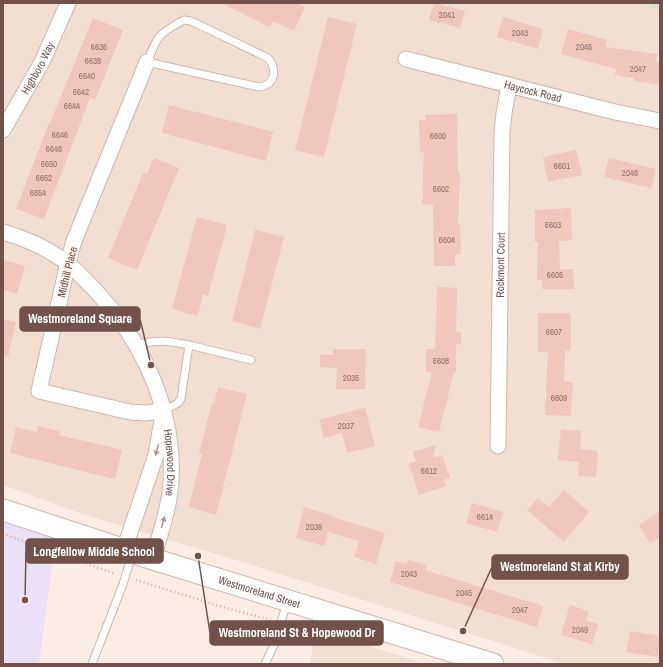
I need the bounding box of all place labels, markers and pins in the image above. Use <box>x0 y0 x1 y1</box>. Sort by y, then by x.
callout: Westmoreland Square <box>20 307 140 331</box>
callout: Longfellow Middle School <box>26 539 163 563</box>
callout: Westmoreland St at Kirby <box>492 555 628 579</box>
callout: Westmoreland St & Hopewood Dr <box>210 621 383 645</box>

